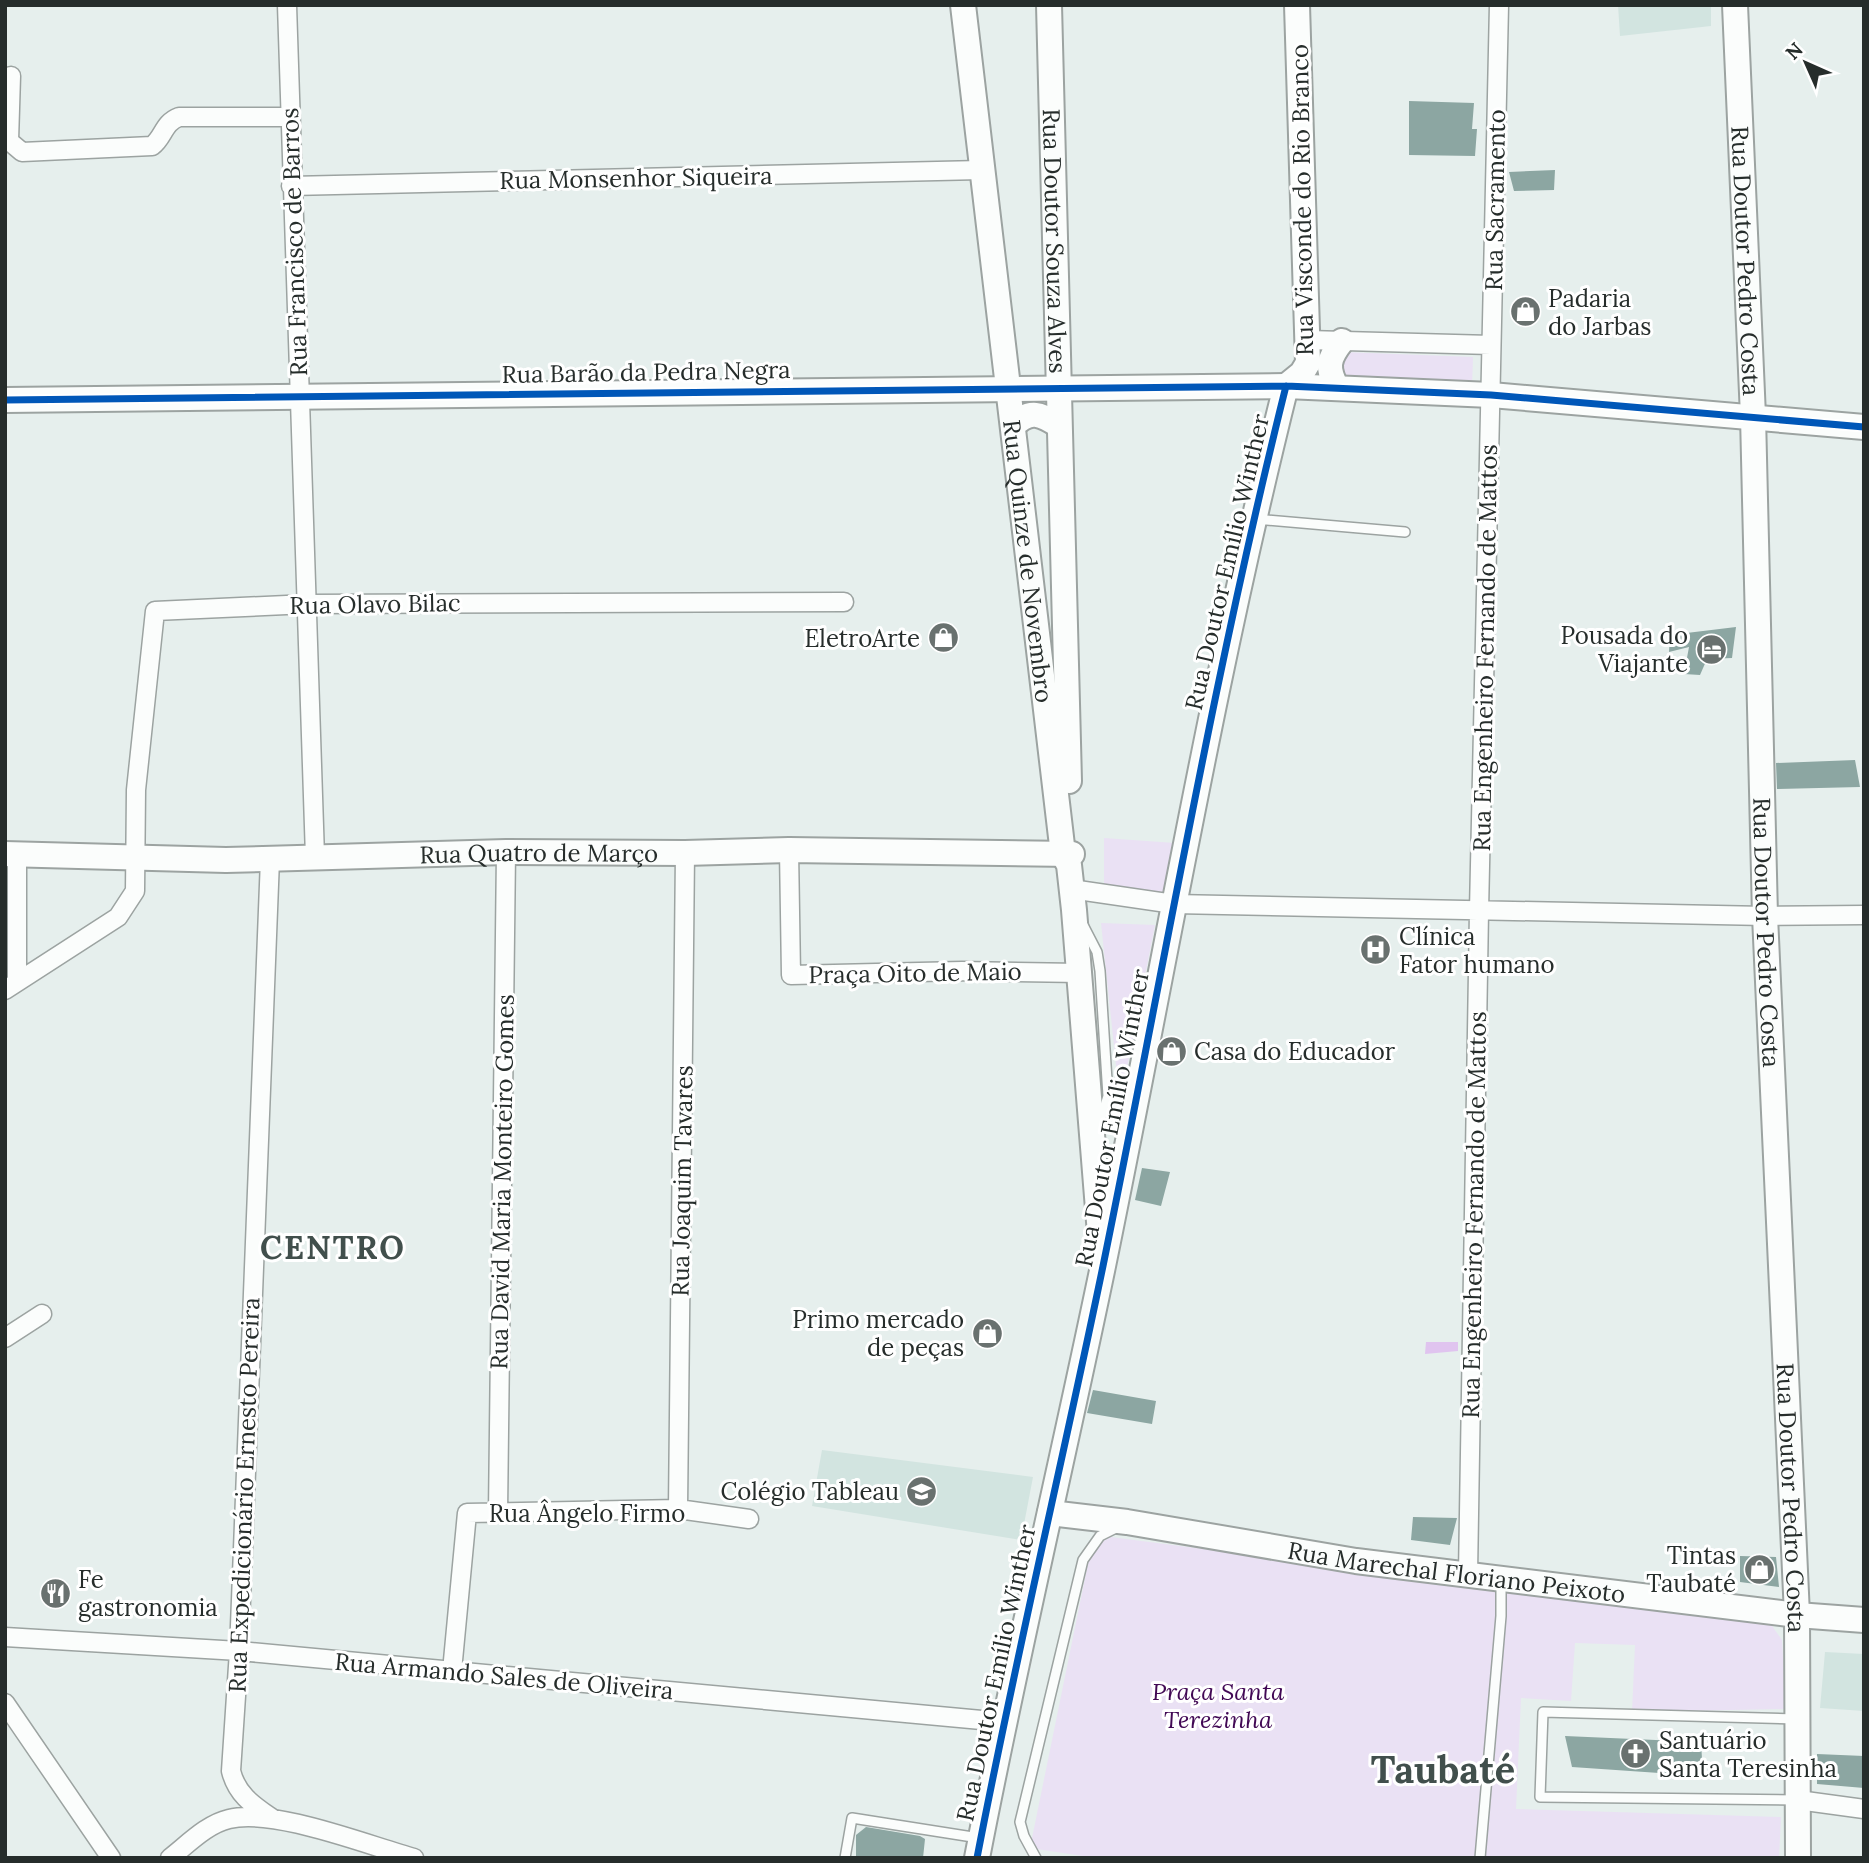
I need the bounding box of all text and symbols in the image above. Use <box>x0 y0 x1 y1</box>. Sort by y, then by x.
north arrow <box>1771 28 1841 98</box>
text: N <box>1780 37 1808 65</box>
street label: Rua Visconde do Rio Branco <box>1284 44 1320 356</box>
street label: Rua Francisco de Barros <box>274 107 314 377</box>
street label: Rua Doutor Souza Alves <box>1036 108 1074 374</box>
street label: Rua Sacramento <box>1478 109 1512 291</box>
street label: Rua Doutor Pedro Costa <box>1725 125 1768 396</box>
street label: Rua Monsenhor Siqueira <box>499 160 773 196</box>
place label: Padaria do Jarbas <box>1548 283 1651 342</box>
shop icon: Padaria do Jarbas <box>1508 295 1542 329</box>
street label: Rua Barão da Pedra Negra <box>501 354 791 390</box>
street label: Rua Doutor Emílio Winther <box>1178 410 1276 713</box>
street label: Rua Quinze de Novembro <box>996 418 1061 704</box>
street label: Rua Engenheiro Fernando de Mattos <box>1466 444 1504 852</box>
street label: Rua Olavo Bilac <box>289 587 461 621</box>
place label: Pousada do Viajante <box>1560 620 1688 679</box>
shop icon: EletroArte <box>926 621 960 655</box>
place label: EletroArte <box>804 623 920 654</box>
hotel icon: Pousada do Viajante <box>1694 632 1728 666</box>
street label: Rua Doutor Pedro Costa <box>1747 797 1787 1068</box>
street label: Rua Quatro de Março <box>419 836 658 870</box>
place label: Clínica Fator humano <box>1399 921 1555 980</box>
hospital icon: Clínica Fator humano <box>1359 933 1393 967</box>
street label: Praça Oito de Maio <box>808 956 1022 990</box>
street label: Rua Doutor Emílio Winther <box>1068 966 1156 1270</box>
street label: Rua David Maria Monteiro Gomes <box>483 994 521 1370</box>
street label: Rua Engenheiro Fernando de Mattos <box>1455 1011 1493 1419</box>
shop icon: Casa do Educador <box>1154 1034 1188 1068</box>
place label: Casa do Educador <box>1194 1036 1396 1067</box>
street label: Rua Joaquim Tavares <box>664 1065 700 1297</box>
district label: CENTRO <box>260 1227 406 1268</box>
street label: Rua Expedicionário Ernesto Pereira <box>222 1297 266 1693</box>
place label: Primo mercado de peças <box>792 1304 964 1363</box>
shop icon: Primo mercado de peças <box>970 1316 1004 1350</box>
street label: Rua Doutor Pedro Costa <box>1770 1362 1813 1633</box>
school or university icon: Colégio Tableau <box>905 1474 939 1508</box>
place label: Colégio Tableau <box>721 1476 899 1507</box>
street label: Rua Ângelo Firmo <box>489 1498 685 1529</box>
street label: Rua Doutor Emílio Winther <box>949 1521 1043 1824</box>
street label: Rua Marechal Floriano Peixoto <box>1285 1534 1627 1609</box>
place label: Tintas Taubaté <box>1646 1540 1736 1599</box>
shop icon: Tintas Taubaté <box>1742 1552 1776 1586</box>
place label: Fe gastronomia <box>78 1564 218 1623</box>
restaurant icon: Fe gastronomia <box>38 1576 72 1610</box>
street label: Rua Armando Sales de Oliveira <box>333 1646 675 1706</box>
park label: Praça Santa Terezinha <box>1152 1676 1285 1735</box>
place label: Santuário Santa Teresinha <box>1659 1725 1837 1784</box>
church icon: Santuário Santa Teresinha <box>1619 1737 1653 1771</box>
district label: Taubaté <box>1371 1745 1515 1793</box>

